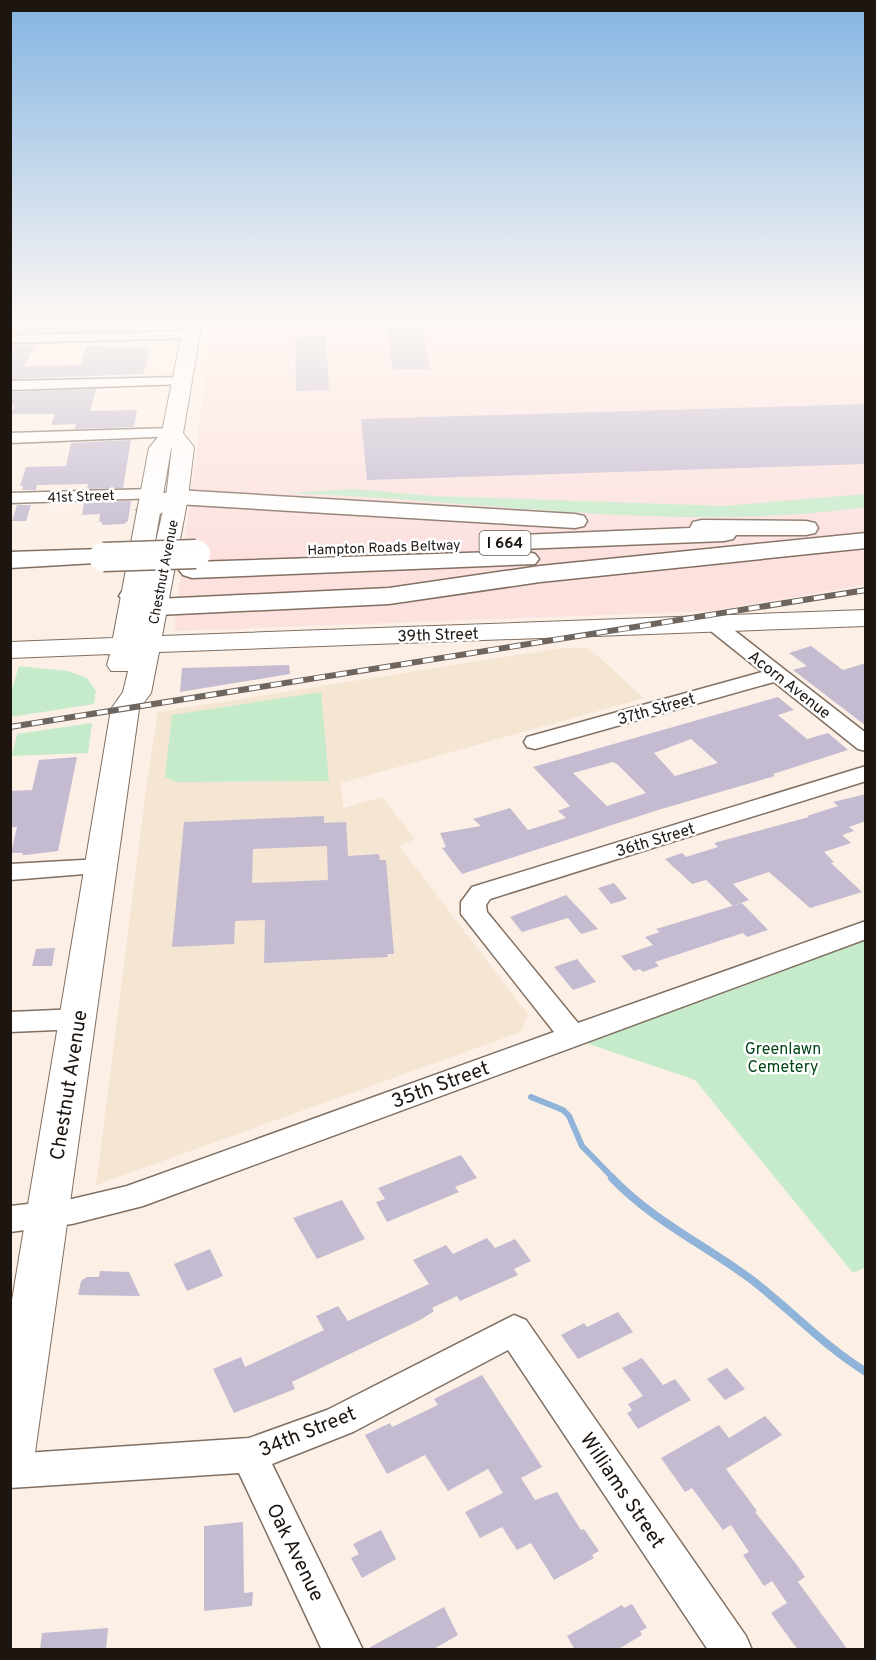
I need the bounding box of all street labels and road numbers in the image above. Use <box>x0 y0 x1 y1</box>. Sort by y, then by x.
street label: 41st Street <box>47 488 115 507</box>
street label: Chestnut Avenue <box>146 518 183 626</box>
road number: I 664 <box>480 531 530 555</box>
street label: Hampton Roads Beltway <box>307 537 461 560</box>
street label: 39th Street <box>397 625 479 647</box>
street label: Acorn Avenue <box>743 647 834 724</box>
street label: 37th Street <box>615 689 698 731</box>
street label: 36th Street <box>614 819 698 862</box>
street label: Chestnut Avenue <box>45 1008 95 1162</box>
street label: 35th Street <box>388 1056 493 1116</box>
street label: 34th Street <box>255 1402 360 1464</box>
street label: Williams Street <box>573 1428 670 1554</box>
street label: Oak Avenue <box>259 1499 329 1606</box>

